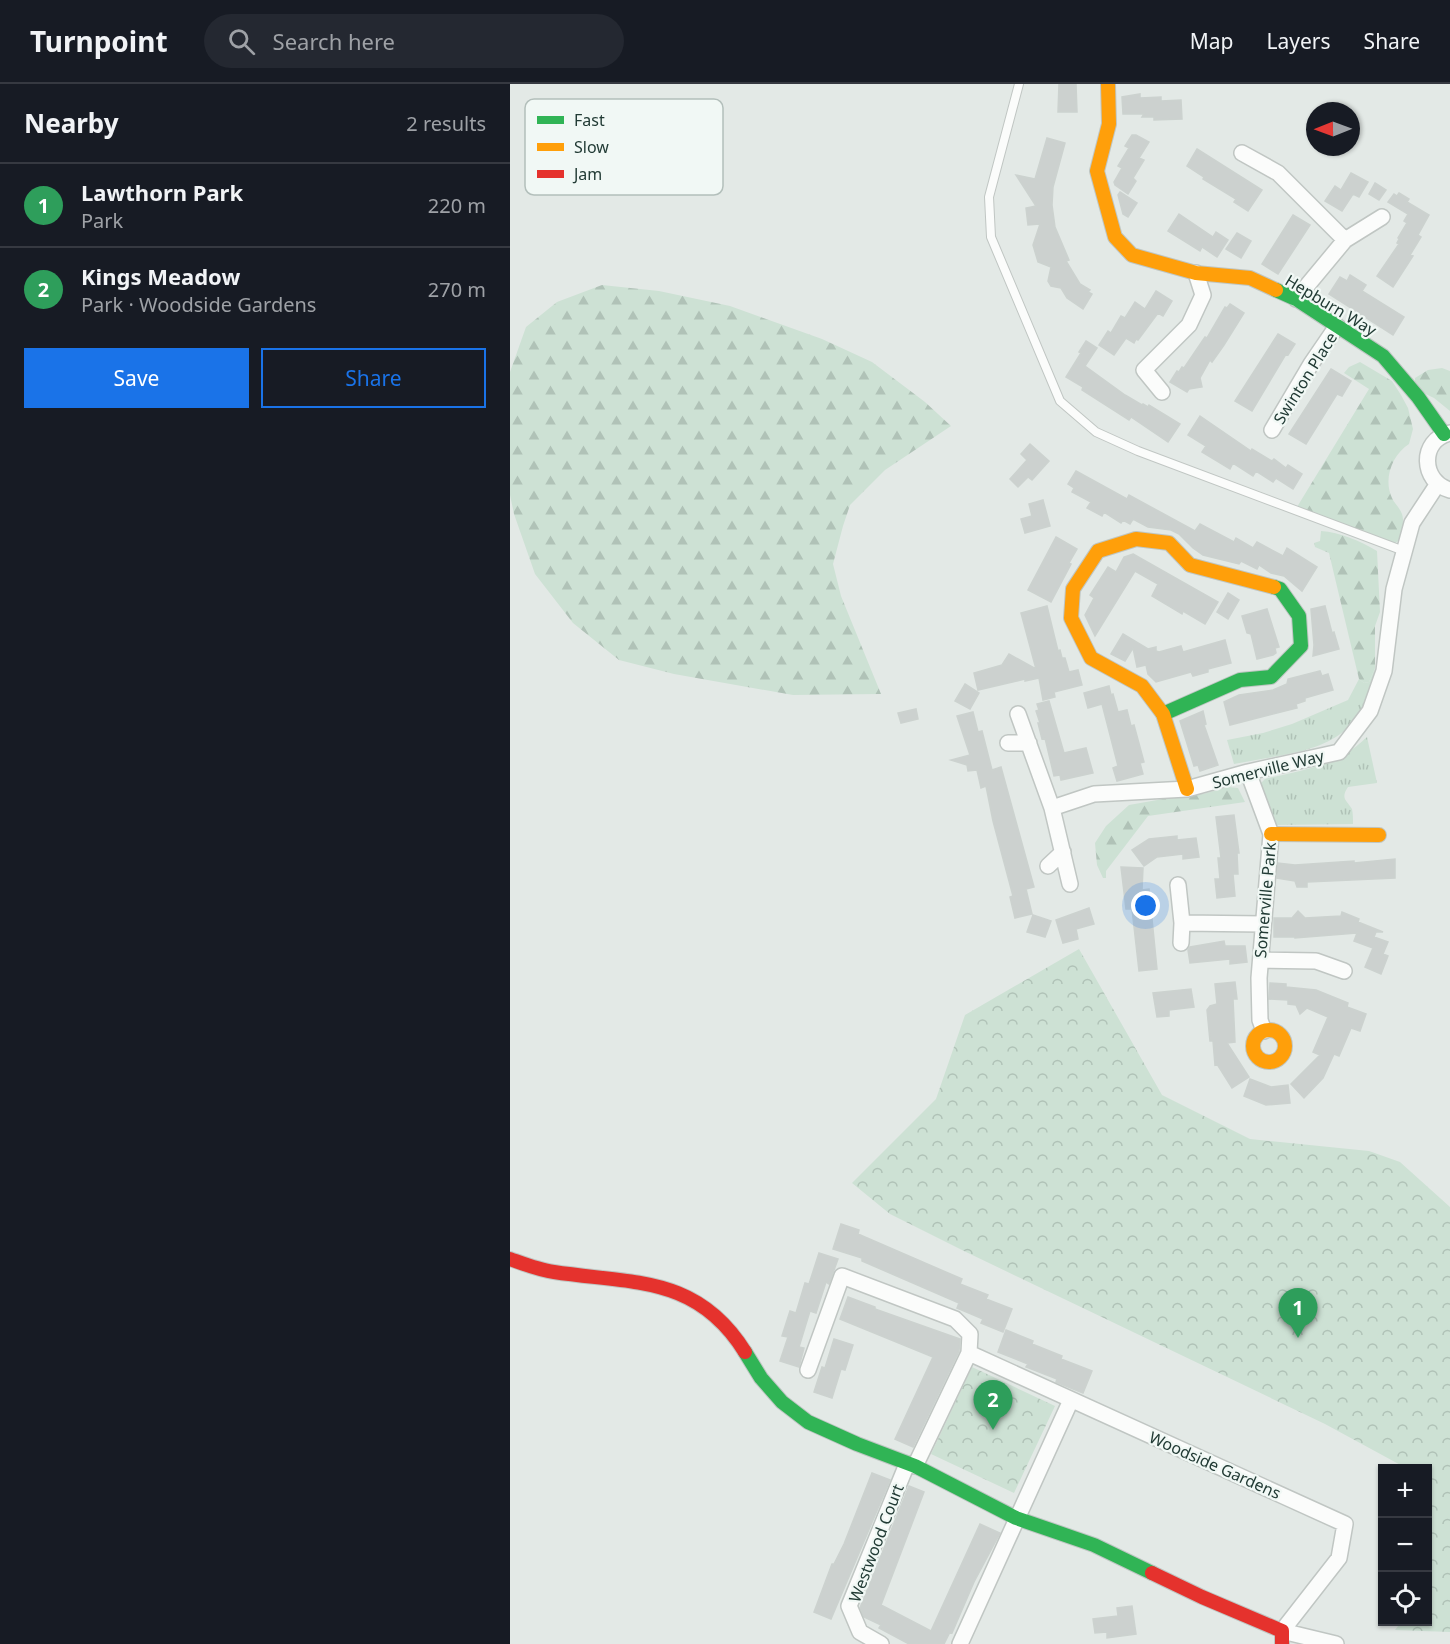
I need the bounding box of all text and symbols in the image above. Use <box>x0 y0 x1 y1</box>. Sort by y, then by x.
search box <box>204 14 624 68</box>
text: Turnpoint <box>30 22 168 60</box>
icon: search <box>225 25 258 58</box>
text: Search here <box>273 26 395 56</box>
text: Map <box>1190 27 1234 55</box>
text: Layers <box>1267 27 1331 55</box>
text: Share <box>1364 27 1420 55</box>
legend <box>525 99 723 195</box>
north arrow <box>1306 102 1360 156</box>
text: Nearby <box>24 105 119 141</box>
text: Fast <box>574 109 605 131</box>
text: 2 results <box>406 110 486 137</box>
text: Slow <box>574 136 609 158</box>
text: Jam <box>572 163 602 185</box>
text: Lawthorn Park <box>81 177 243 207</box>
text: 1 <box>38 192 49 219</box>
text: 220 m <box>428 192 486 219</box>
text: Park <box>81 207 123 234</box>
text: Kings Meadow <box>81 261 240 291</box>
street label: Hepburn Way <box>1281 269 1381 341</box>
text: 2 <box>38 276 49 303</box>
text: 270 m <box>428 276 486 303</box>
text: Park · Woodside Gardens <box>81 291 316 318</box>
street label: Swinton Place <box>1268 328 1342 428</box>
button: Save <box>24 348 249 408</box>
button: Share <box>261 348 486 408</box>
street label: Somerville Way <box>1210 744 1327 794</box>
street label: Somerville Park <box>1249 841 1281 959</box>
your location <box>1131 891 1160 920</box>
pin: 1 <box>1278 1288 1318 1338</box>
pin: 2 <box>974 1380 1012 1430</box>
street label: Woodside Gardens <box>1146 1426 1284 1504</box>
map controls <box>1378 1464 1432 1626</box>
button: + <box>1378 1464 1432 1518</box>
street label: Westwood Court <box>843 1480 909 1605</box>
button: − <box>1378 1518 1432 1572</box>
button: locate <box>1378 1572 1432 1626</box>

